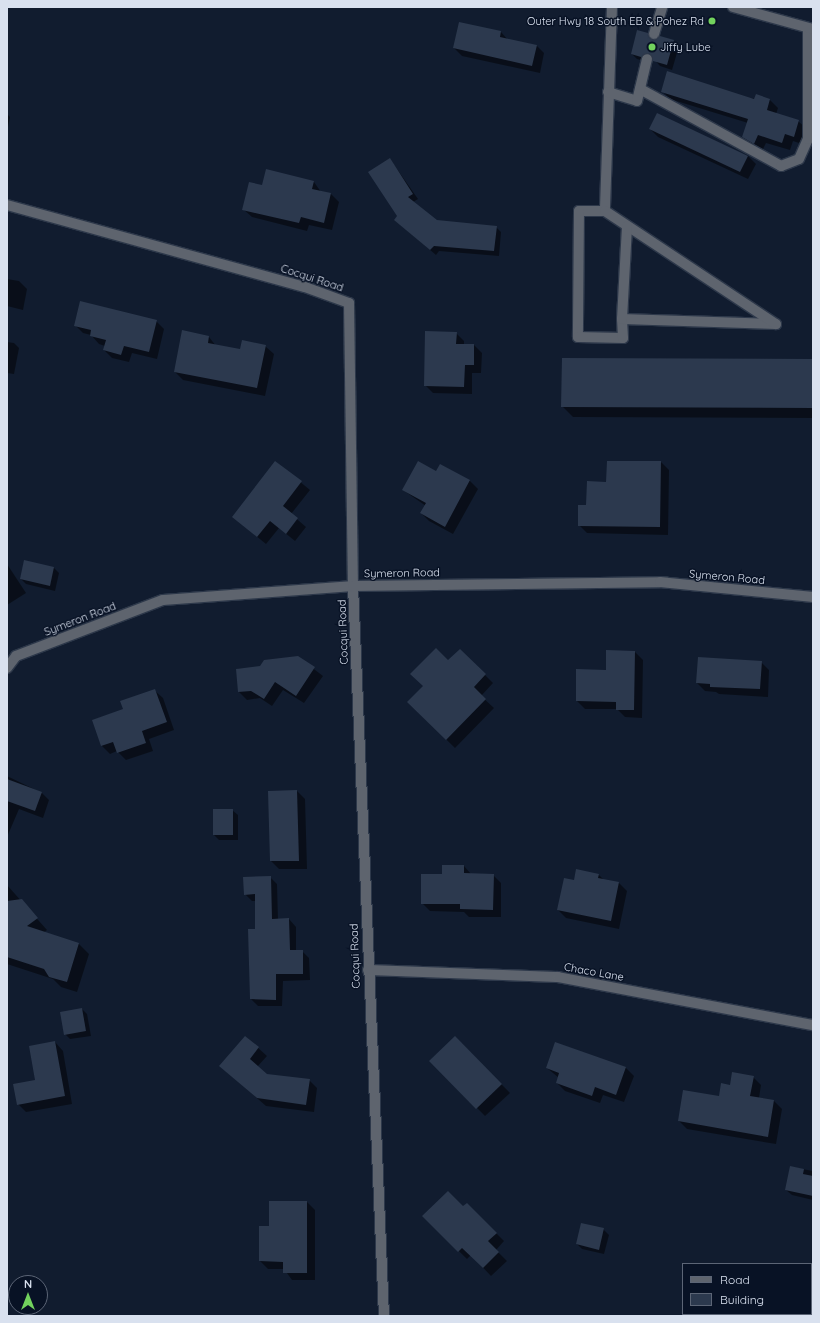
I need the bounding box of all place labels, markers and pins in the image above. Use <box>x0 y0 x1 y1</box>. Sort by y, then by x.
place label: Outer Hwy 18 South EB & Pohez Rd <box>527 14 704 28</box>
marker: Outer Hwy 18 South EB & Pohez Rd <box>707 16 717 26</box>
place label: Jiffy Lube <box>660 40 711 54</box>
marker: Jiffy Lube <box>647 42 657 52</box>

